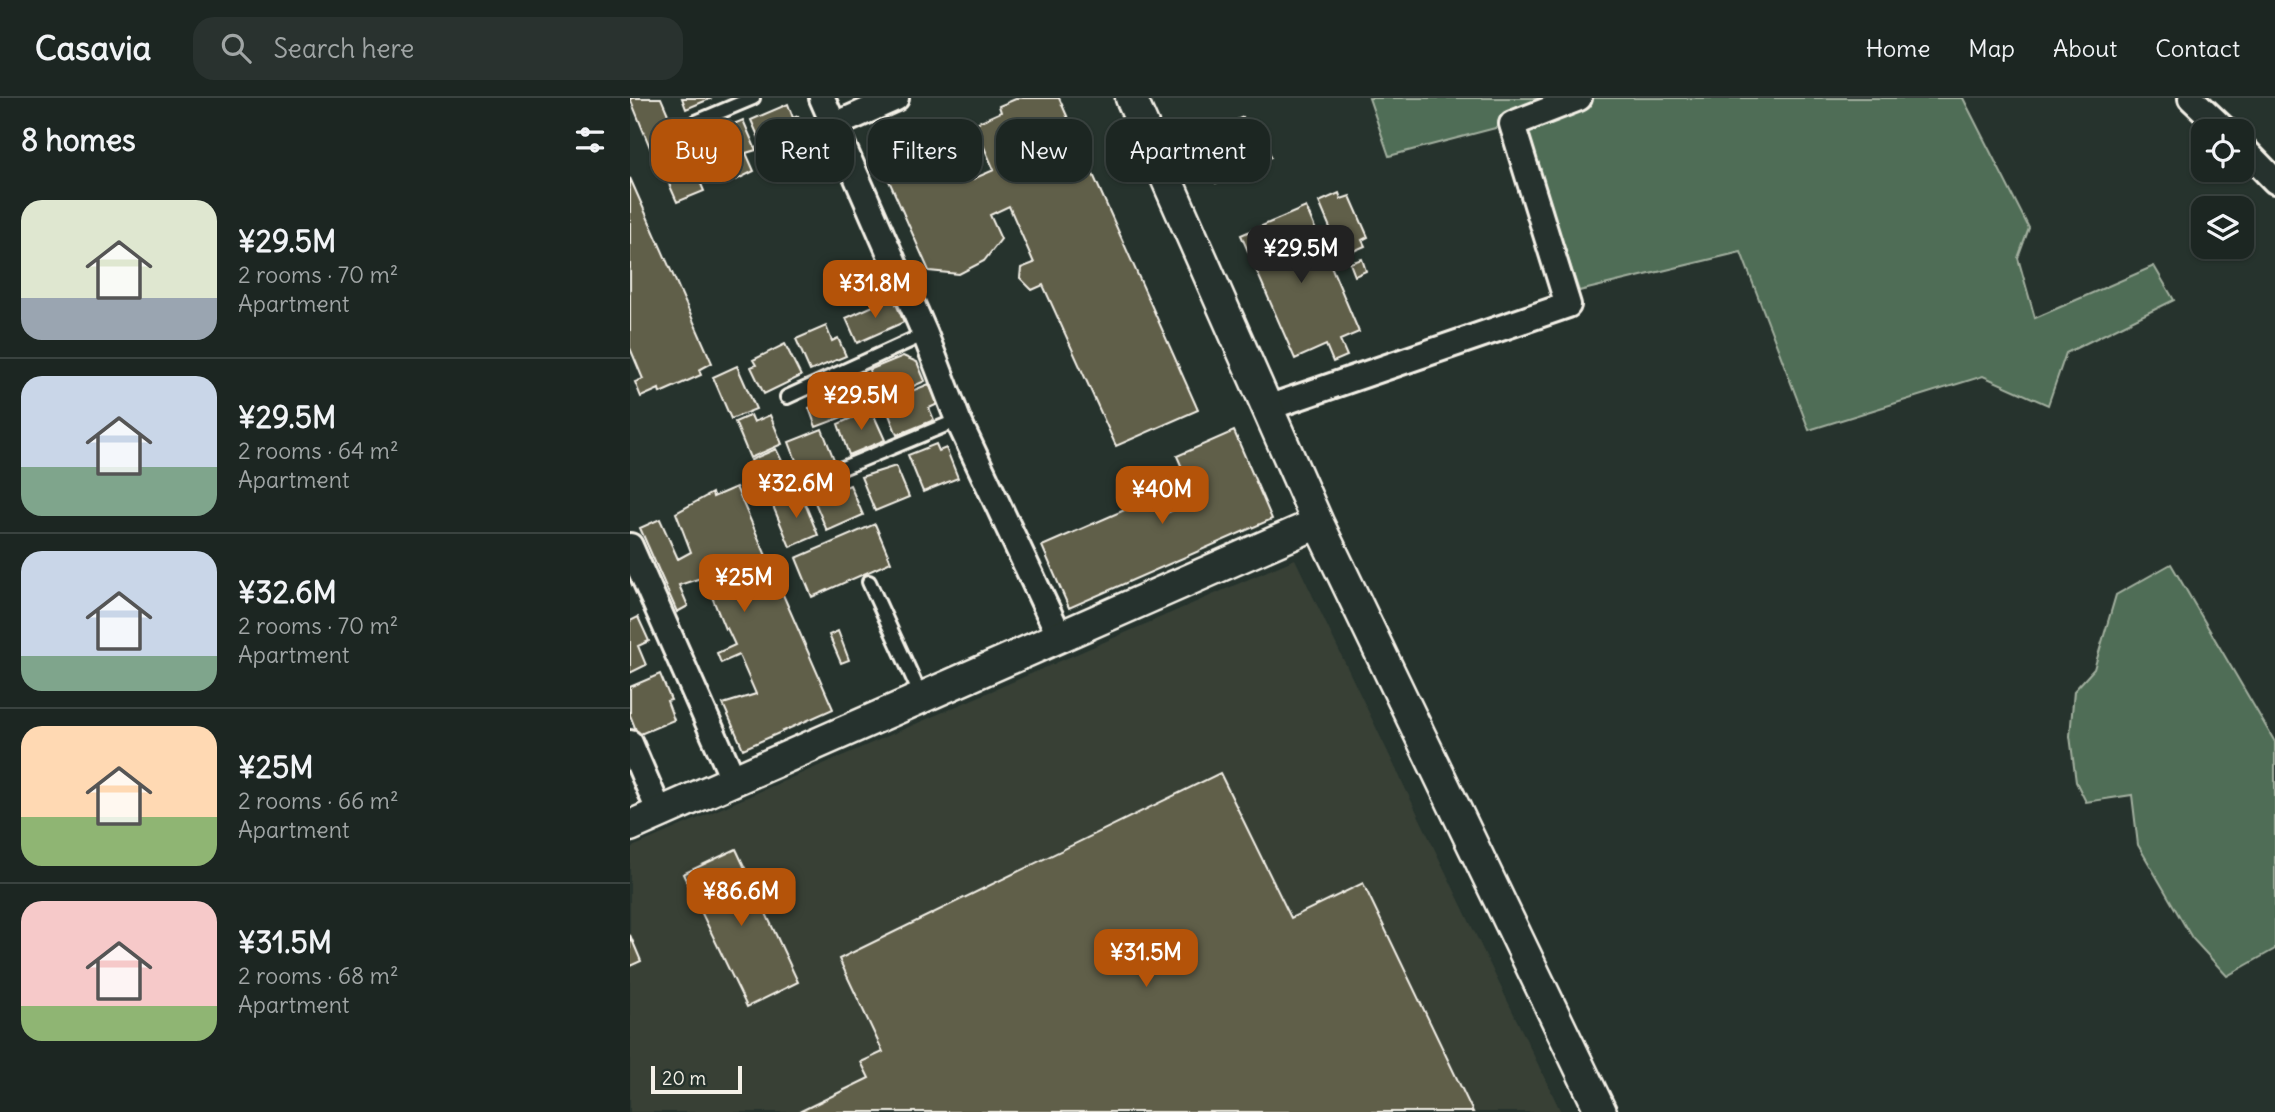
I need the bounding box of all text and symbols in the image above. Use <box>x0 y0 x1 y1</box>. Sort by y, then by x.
search box <box>193 17 683 80</box>
text: Casavia <box>35 27 151 69</box>
icon: search <box>217 29 255 67</box>
text: Search here <box>273 32 414 65</box>
text: Home <box>1866 33 1930 63</box>
text: Map <box>1968 33 2015 63</box>
text: About <box>2053 33 2117 63</box>
text: Contact <box>2155 33 2240 63</box>
chip: Buy <box>651 119 742 182</box>
chip: Rent <box>756 119 854 182</box>
chip: Filters <box>868 119 982 182</box>
chip: New <box>996 119 1092 182</box>
chip: Apartment <box>1106 119 1270 182</box>
map controls <box>2191 119 2254 259</box>
button: locate <box>2191 119 2254 182</box>
text: 8 homes <box>21 121 136 159</box>
icon: filters <box>571 121 609 159</box>
button: layers <box>2191 196 2254 259</box>
text: ¥29.5M <box>238 222 336 260</box>
pin: ¥29.5M <box>1244 226 1358 285</box>
icon: home <box>77 228 161 312</box>
text: ¥29.5M <box>1263 233 1339 262</box>
text: 2 rooms · 70 m² <box>238 260 398 289</box>
pin: ¥31.8M <box>818 260 932 320</box>
text: ¥31.8M <box>839 268 911 297</box>
text: Apartment <box>238 289 350 318</box>
pin: ¥29.5M <box>804 372 918 432</box>
text: ¥29.5M <box>823 380 899 409</box>
text: ¥29.5M <box>238 398 336 436</box>
icon: home <box>77 404 161 488</box>
text: 2 rooms · 64 m² <box>238 436 399 465</box>
pin: ¥32.6M <box>739 460 853 520</box>
text: Apartment <box>238 465 350 494</box>
pin: ¥40M <box>1121 466 1203 526</box>
text: ¥32.6M <box>758 468 834 497</box>
text: ¥40M <box>1132 474 1192 503</box>
pin: ¥25M <box>703 554 785 614</box>
text: ¥25M <box>715 562 773 591</box>
text: ¥32.6M <box>238 573 337 611</box>
icon: home <box>77 579 161 663</box>
text: 2 rooms · 70 m² <box>238 611 398 640</box>
text: Apartment <box>238 640 350 669</box>
text: ¥25M <box>238 748 314 786</box>
icon: home <box>77 754 161 838</box>
text: 2 rooms · 66 m² <box>238 786 399 815</box>
text: Apartment <box>238 815 350 844</box>
pin: ¥86.6M <box>684 868 798 928</box>
text: ¥86.6M <box>703 876 779 905</box>
text: ¥31.5M <box>238 923 332 961</box>
icon: home <box>77 929 161 1013</box>
pin: ¥31.5M <box>1089 930 1203 989</box>
text: ¥31.5M <box>1110 937 1182 966</box>
text: 2 rooms · 68 m² <box>238 961 399 990</box>
text: Apartment <box>238 990 350 1019</box>
scale bar <box>651 1063 742 1095</box>
text: 20 m <box>662 1066 706 1090</box>

